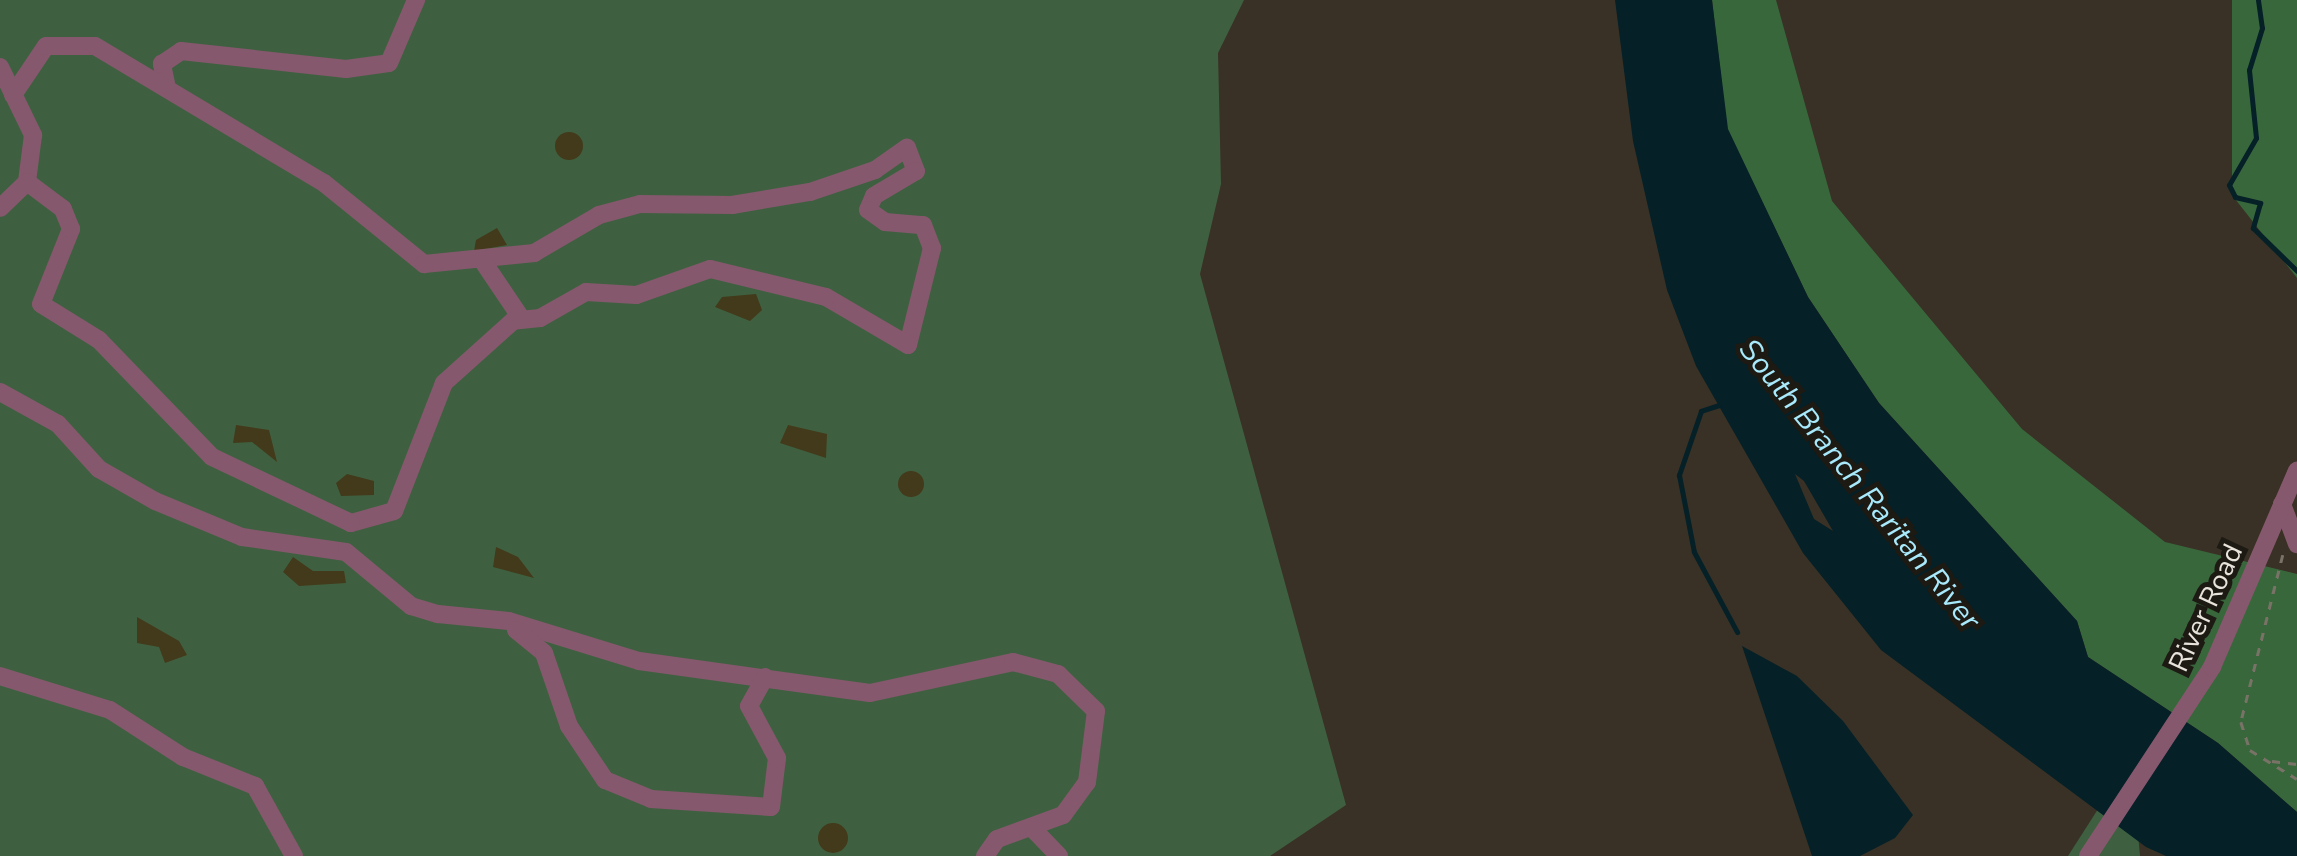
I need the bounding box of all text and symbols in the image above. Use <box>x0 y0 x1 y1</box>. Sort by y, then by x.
water label: South Branch Raritan River <box>1731 332 1987 638</box>
street label: River Road <box>2162 539 2250 677</box>

